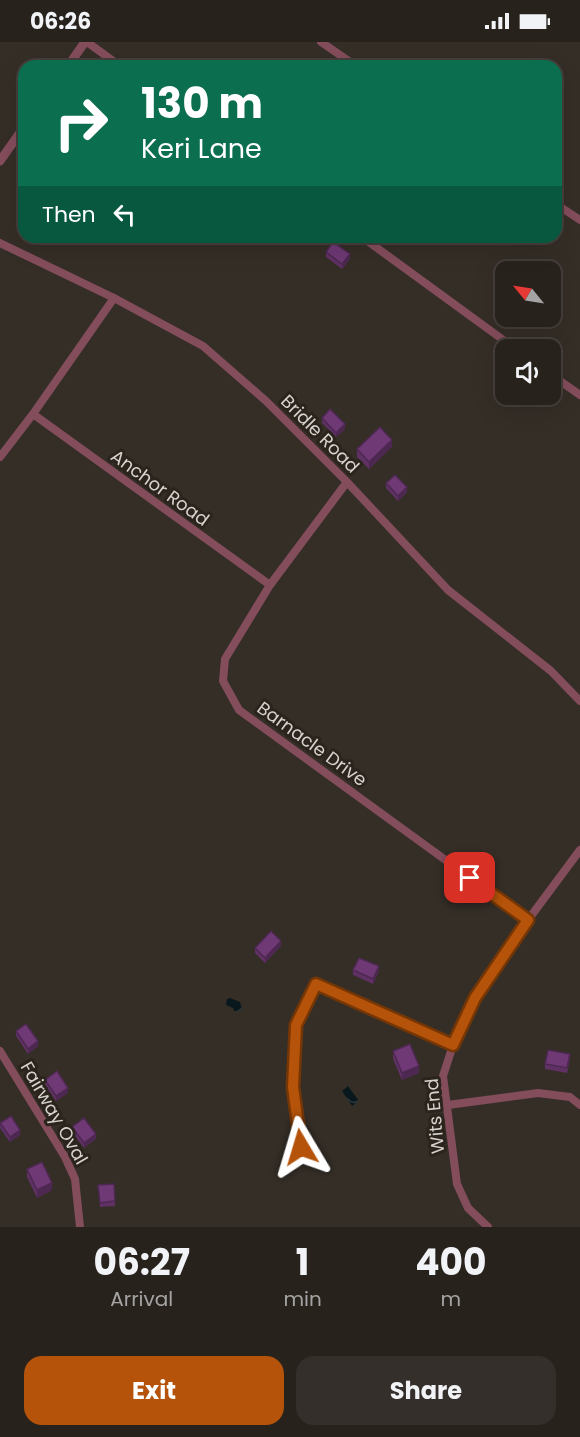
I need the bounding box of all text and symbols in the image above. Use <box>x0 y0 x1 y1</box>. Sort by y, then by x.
text: 06:26 <box>30 6 91 37</box>
text: 130 m <box>141 74 263 133</box>
icon: right <box>42 84 120 162</box>
text: Keri Lane <box>141 130 262 167</box>
icon: left <box>108 198 141 231</box>
text: Then <box>42 199 96 230</box>
north arrow <box>495 261 561 327</box>
map controls <box>495 261 561 405</box>
button: sound <box>495 339 561 405</box>
street label: Bridle Road <box>276 389 365 478</box>
street label: Anchor Road <box>106 443 215 532</box>
street label: Barnacle Drive <box>252 695 372 792</box>
pin <box>444 852 495 903</box>
icon: arrive <box>453 861 486 894</box>
street label: Fairway Oval <box>15 1057 94 1169</box>
street label: Wits End <box>419 1077 450 1155</box>
position arrow <box>269 1115 333 1179</box>
text: 06:27 <box>93 1237 190 1288</box>
text: 1 <box>296 1237 309 1288</box>
text: 400 <box>415 1237 487 1288</box>
text: Arrival <box>110 1285 173 1313</box>
text: min <box>283 1285 322 1313</box>
text: m <box>441 1285 461 1313</box>
button: Exit <box>24 1356 284 1425</box>
button: Share <box>296 1356 556 1425</box>

